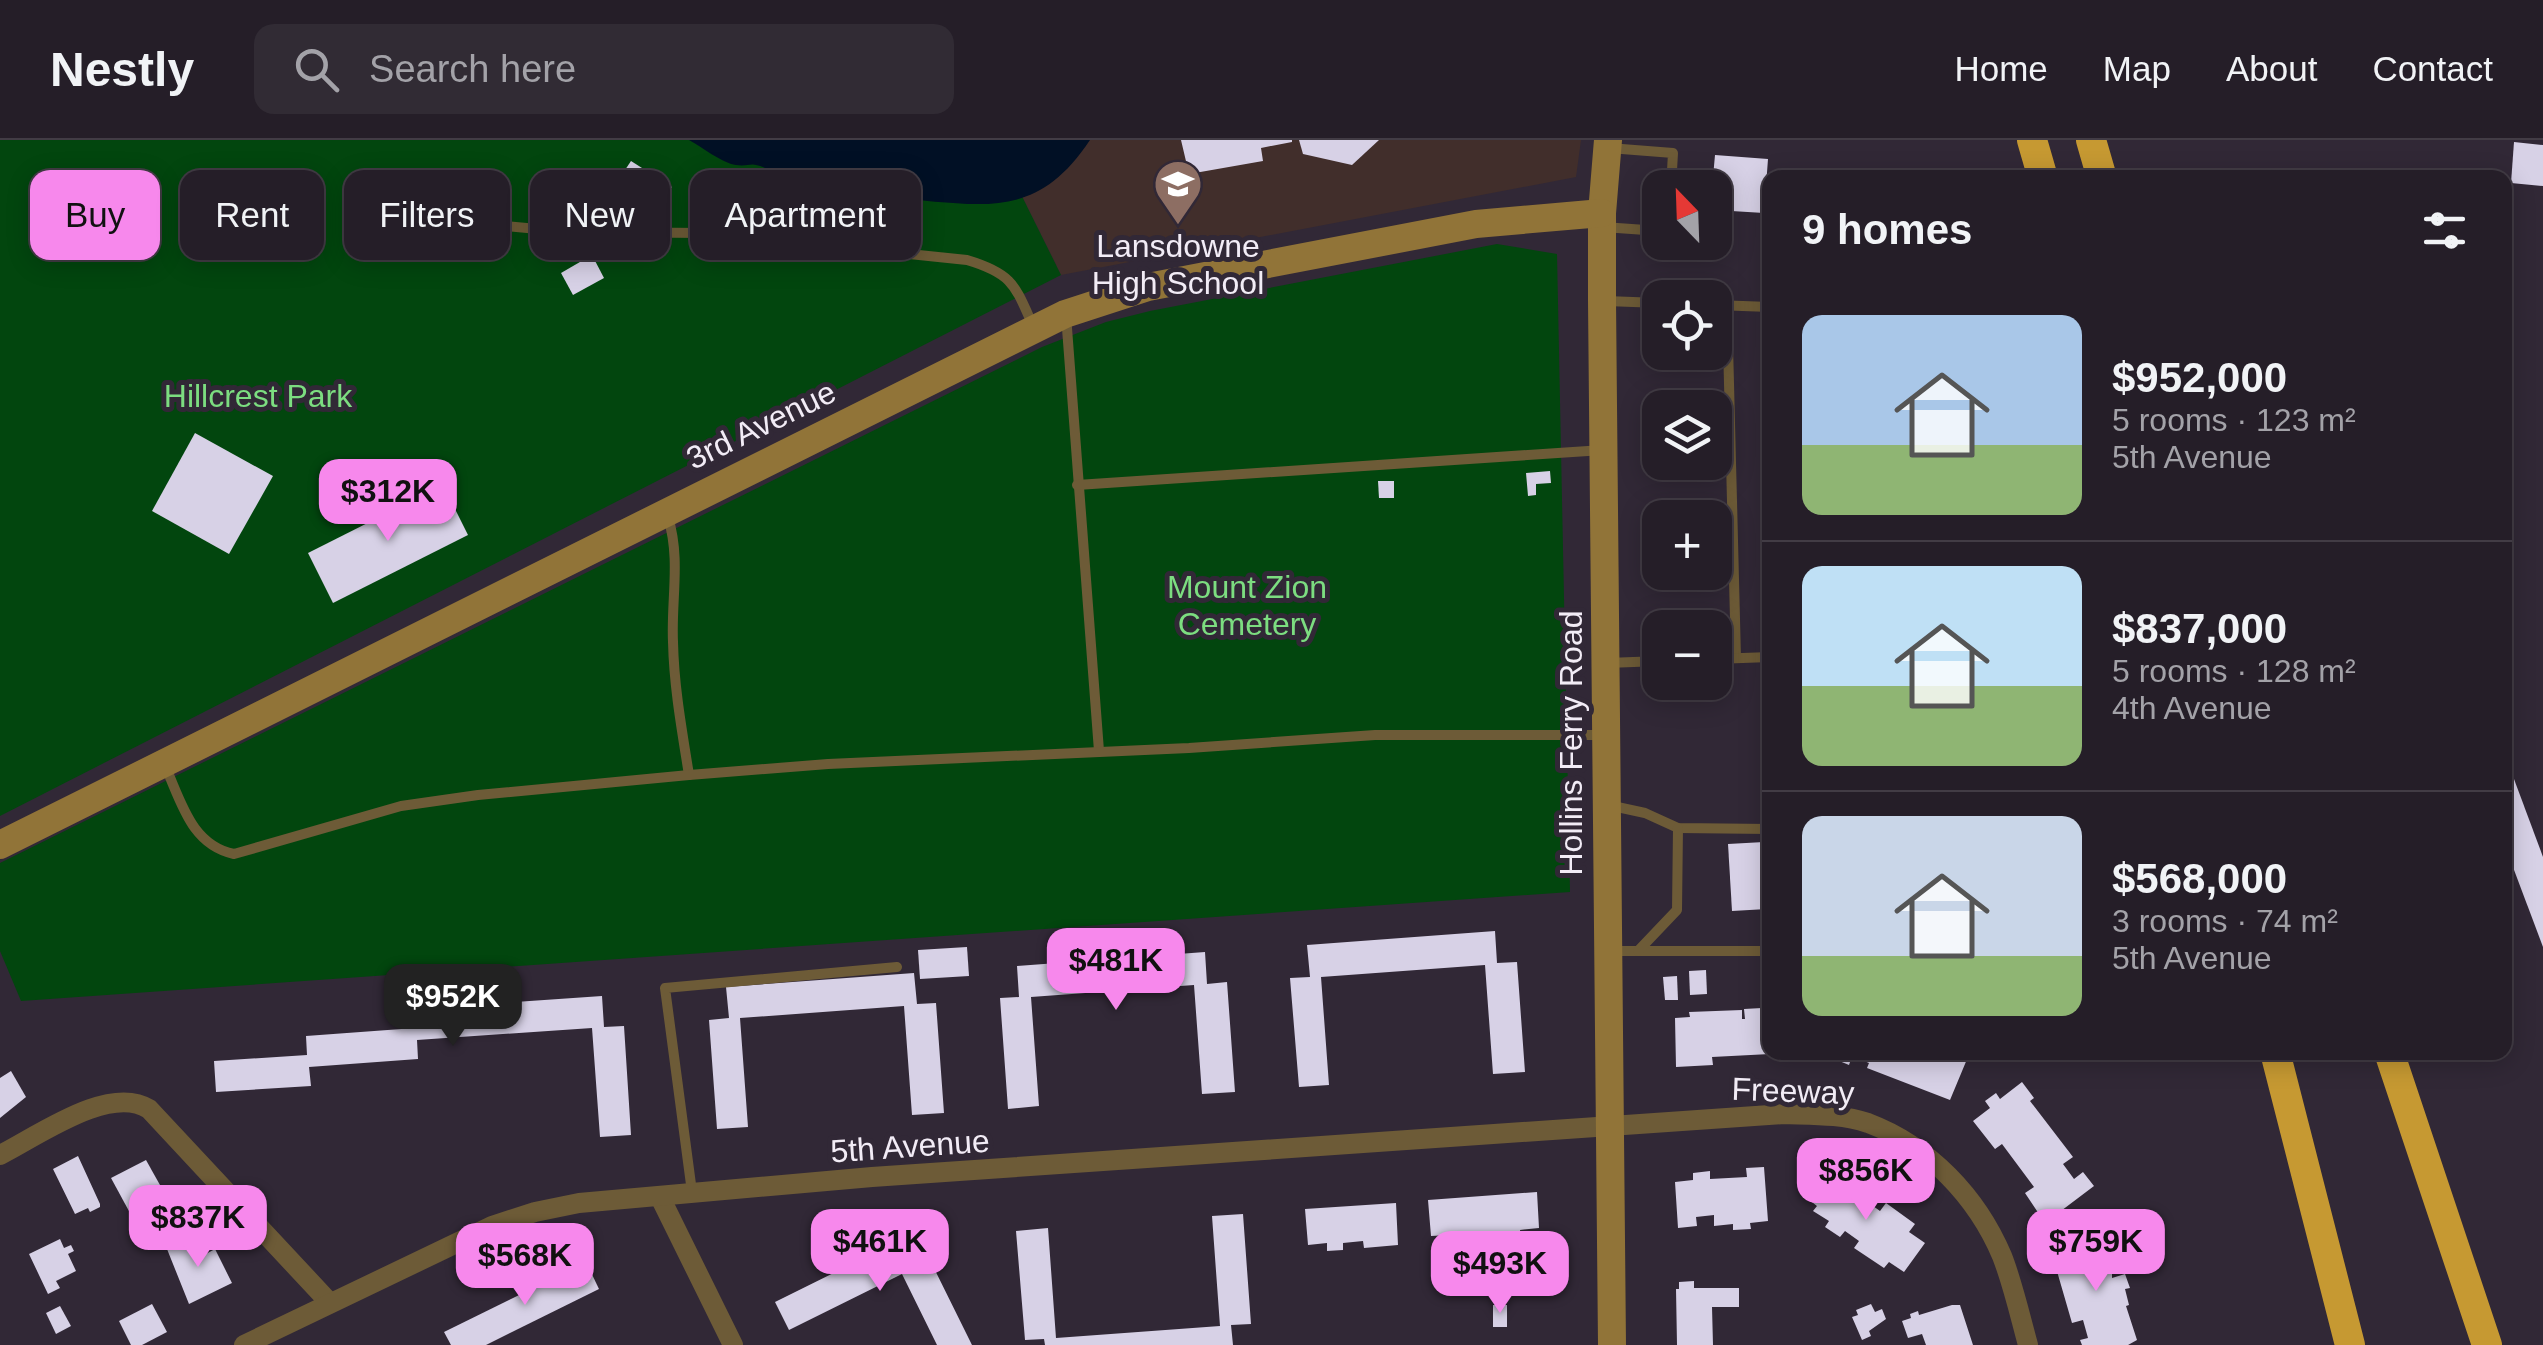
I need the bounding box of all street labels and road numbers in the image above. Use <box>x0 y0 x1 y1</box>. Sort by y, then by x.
street label: 3rd Avenue <box>681 373 841 477</box>
street label: Hollins Ferry Road <box>1553 611 1589 875</box>
street label: Freeway <box>1731 1071 1855 1111</box>
street label: 5th Avenue <box>829 1122 991 1170</box>

